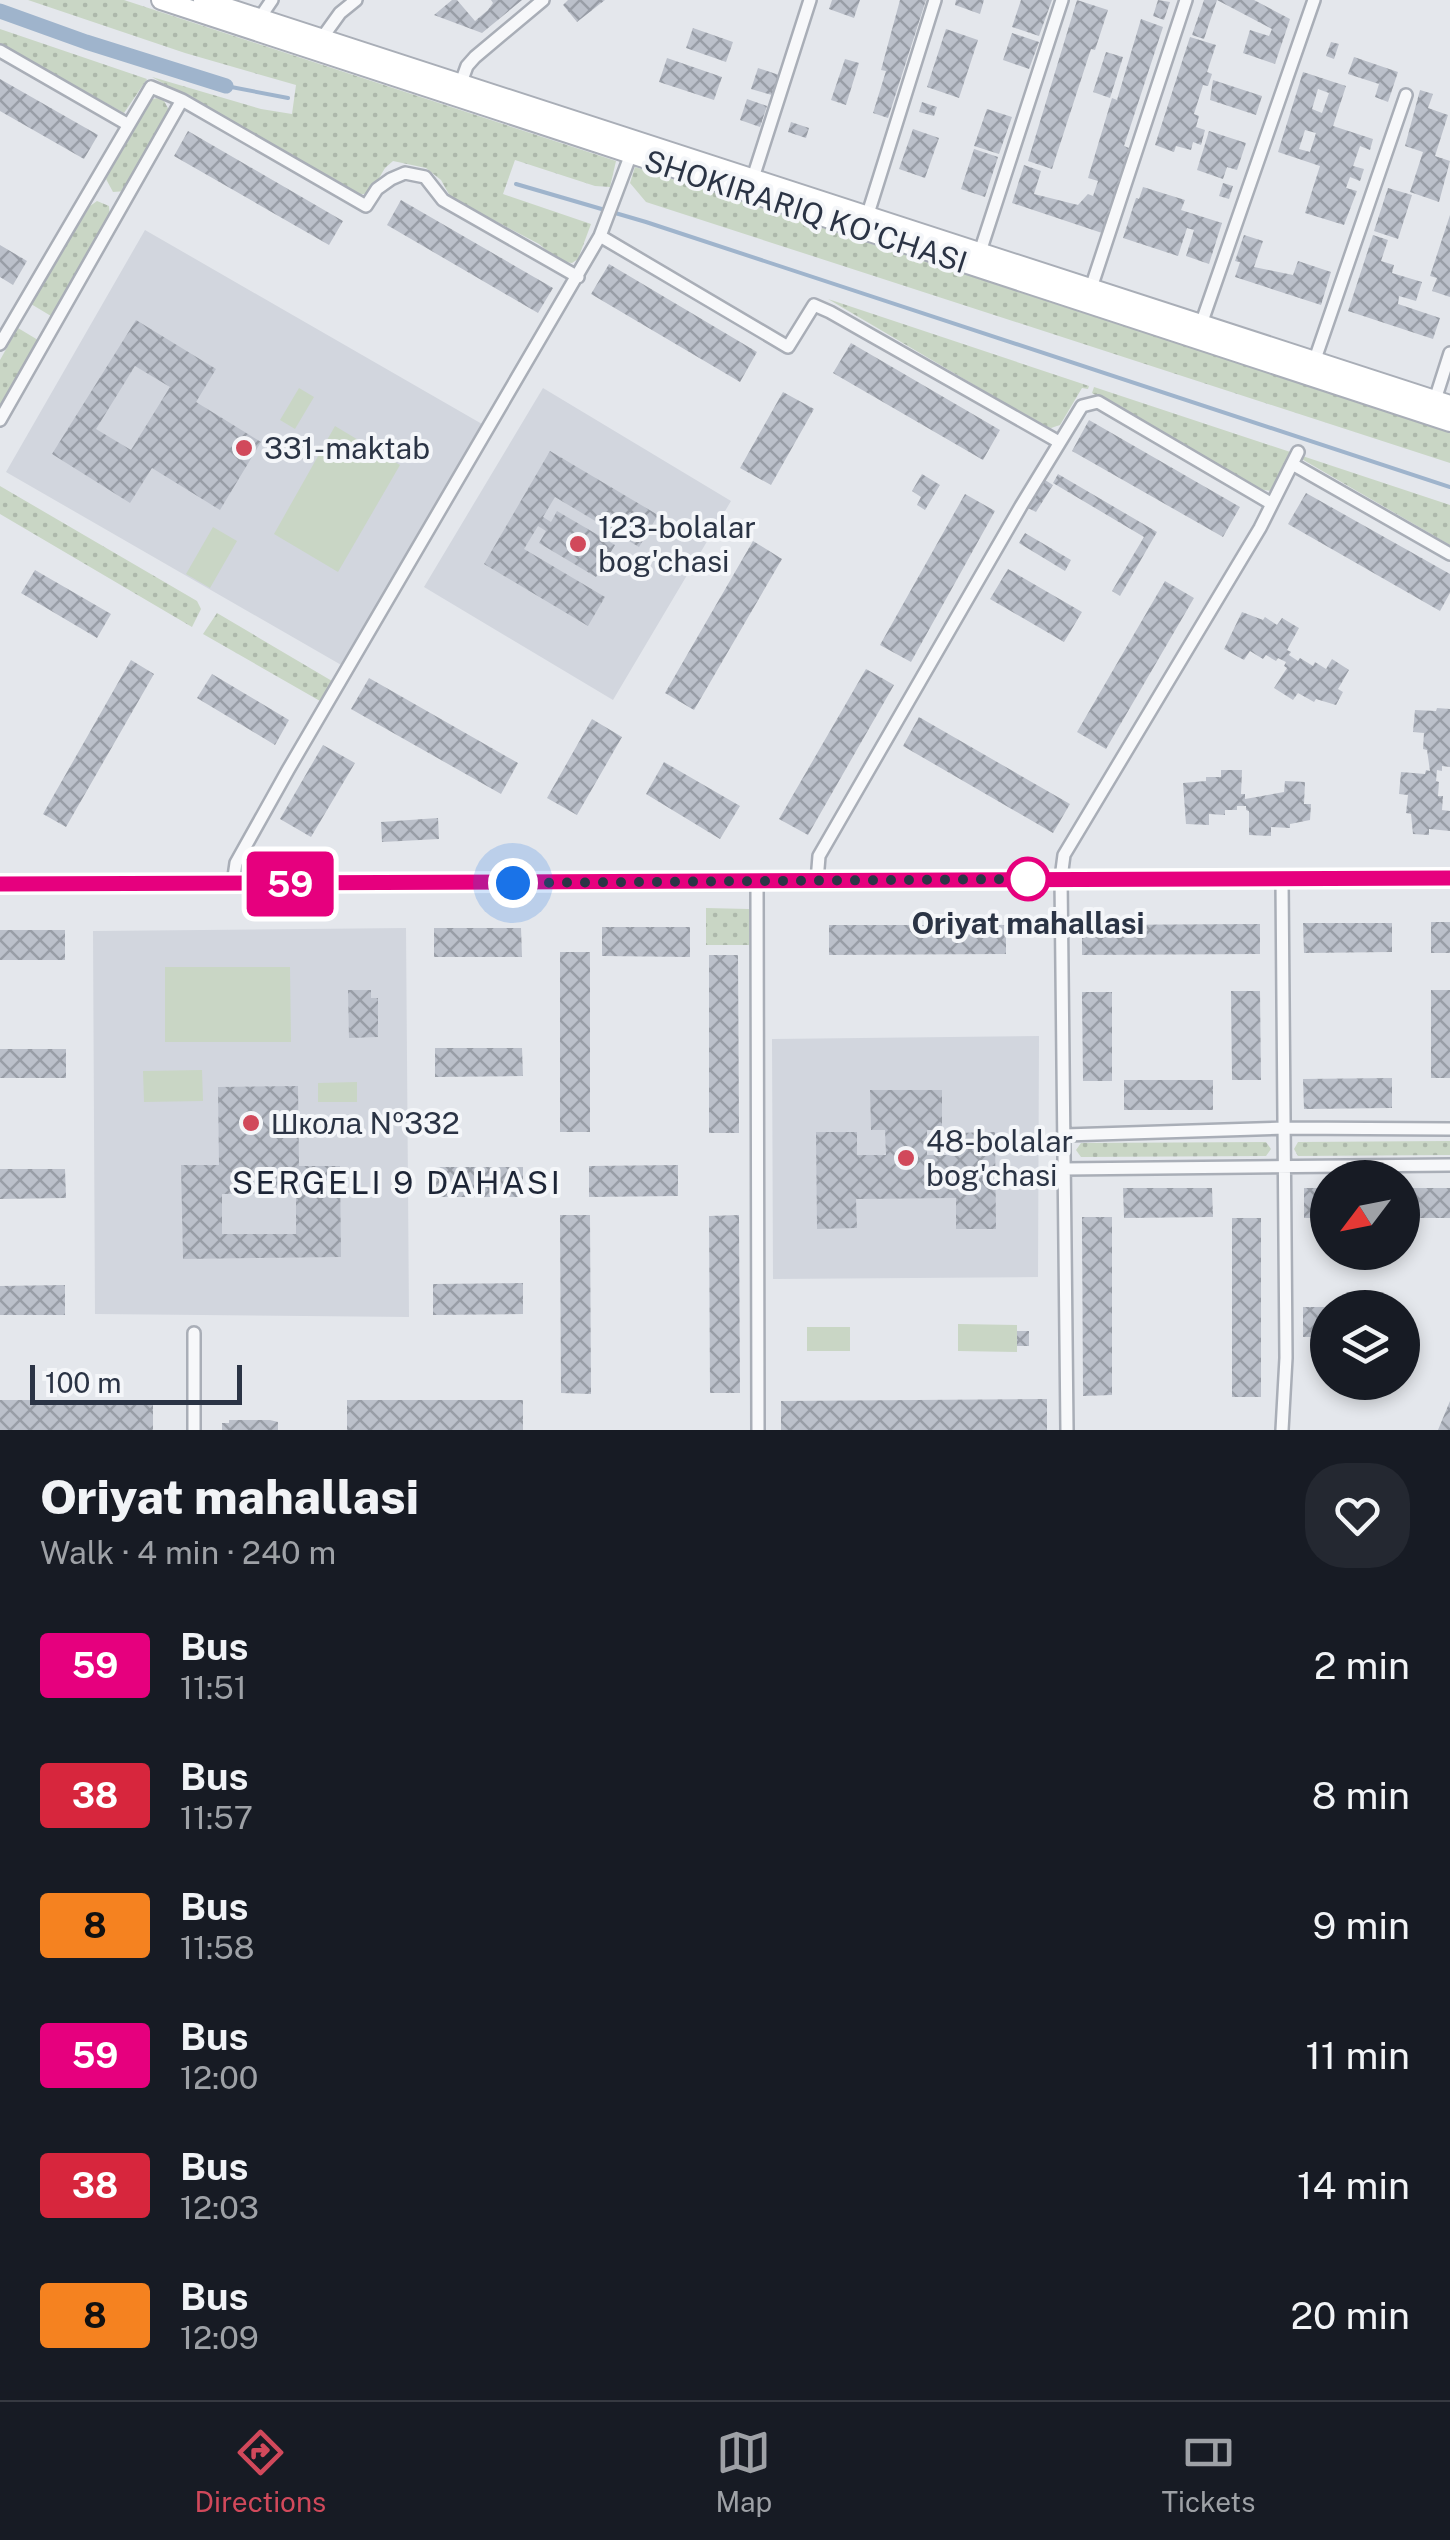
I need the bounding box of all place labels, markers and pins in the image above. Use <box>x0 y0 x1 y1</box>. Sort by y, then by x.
place label: 331-maktab <box>264 430 430 466</box>
marker: 331-maktab <box>233 437 255 459</box>
place label: 123-bolalar bog'chasi <box>598 509 756 579</box>
marker: 123-bolalar bog'chasi <box>567 533 589 555</box>
marker: Oriyat mahallasi <box>1007 858 1049 900</box>
place label: Oriyat mahallasi <box>911 905 1145 941</box>
place label: Школа №332 <box>271 1105 460 1141</box>
marker: Школа №332 <box>240 1112 262 1134</box>
place label: 48-bolalar bog'chasi <box>926 1123 1073 1193</box>
marker: 48-bolalar bog'chasi <box>895 1147 917 1169</box>

